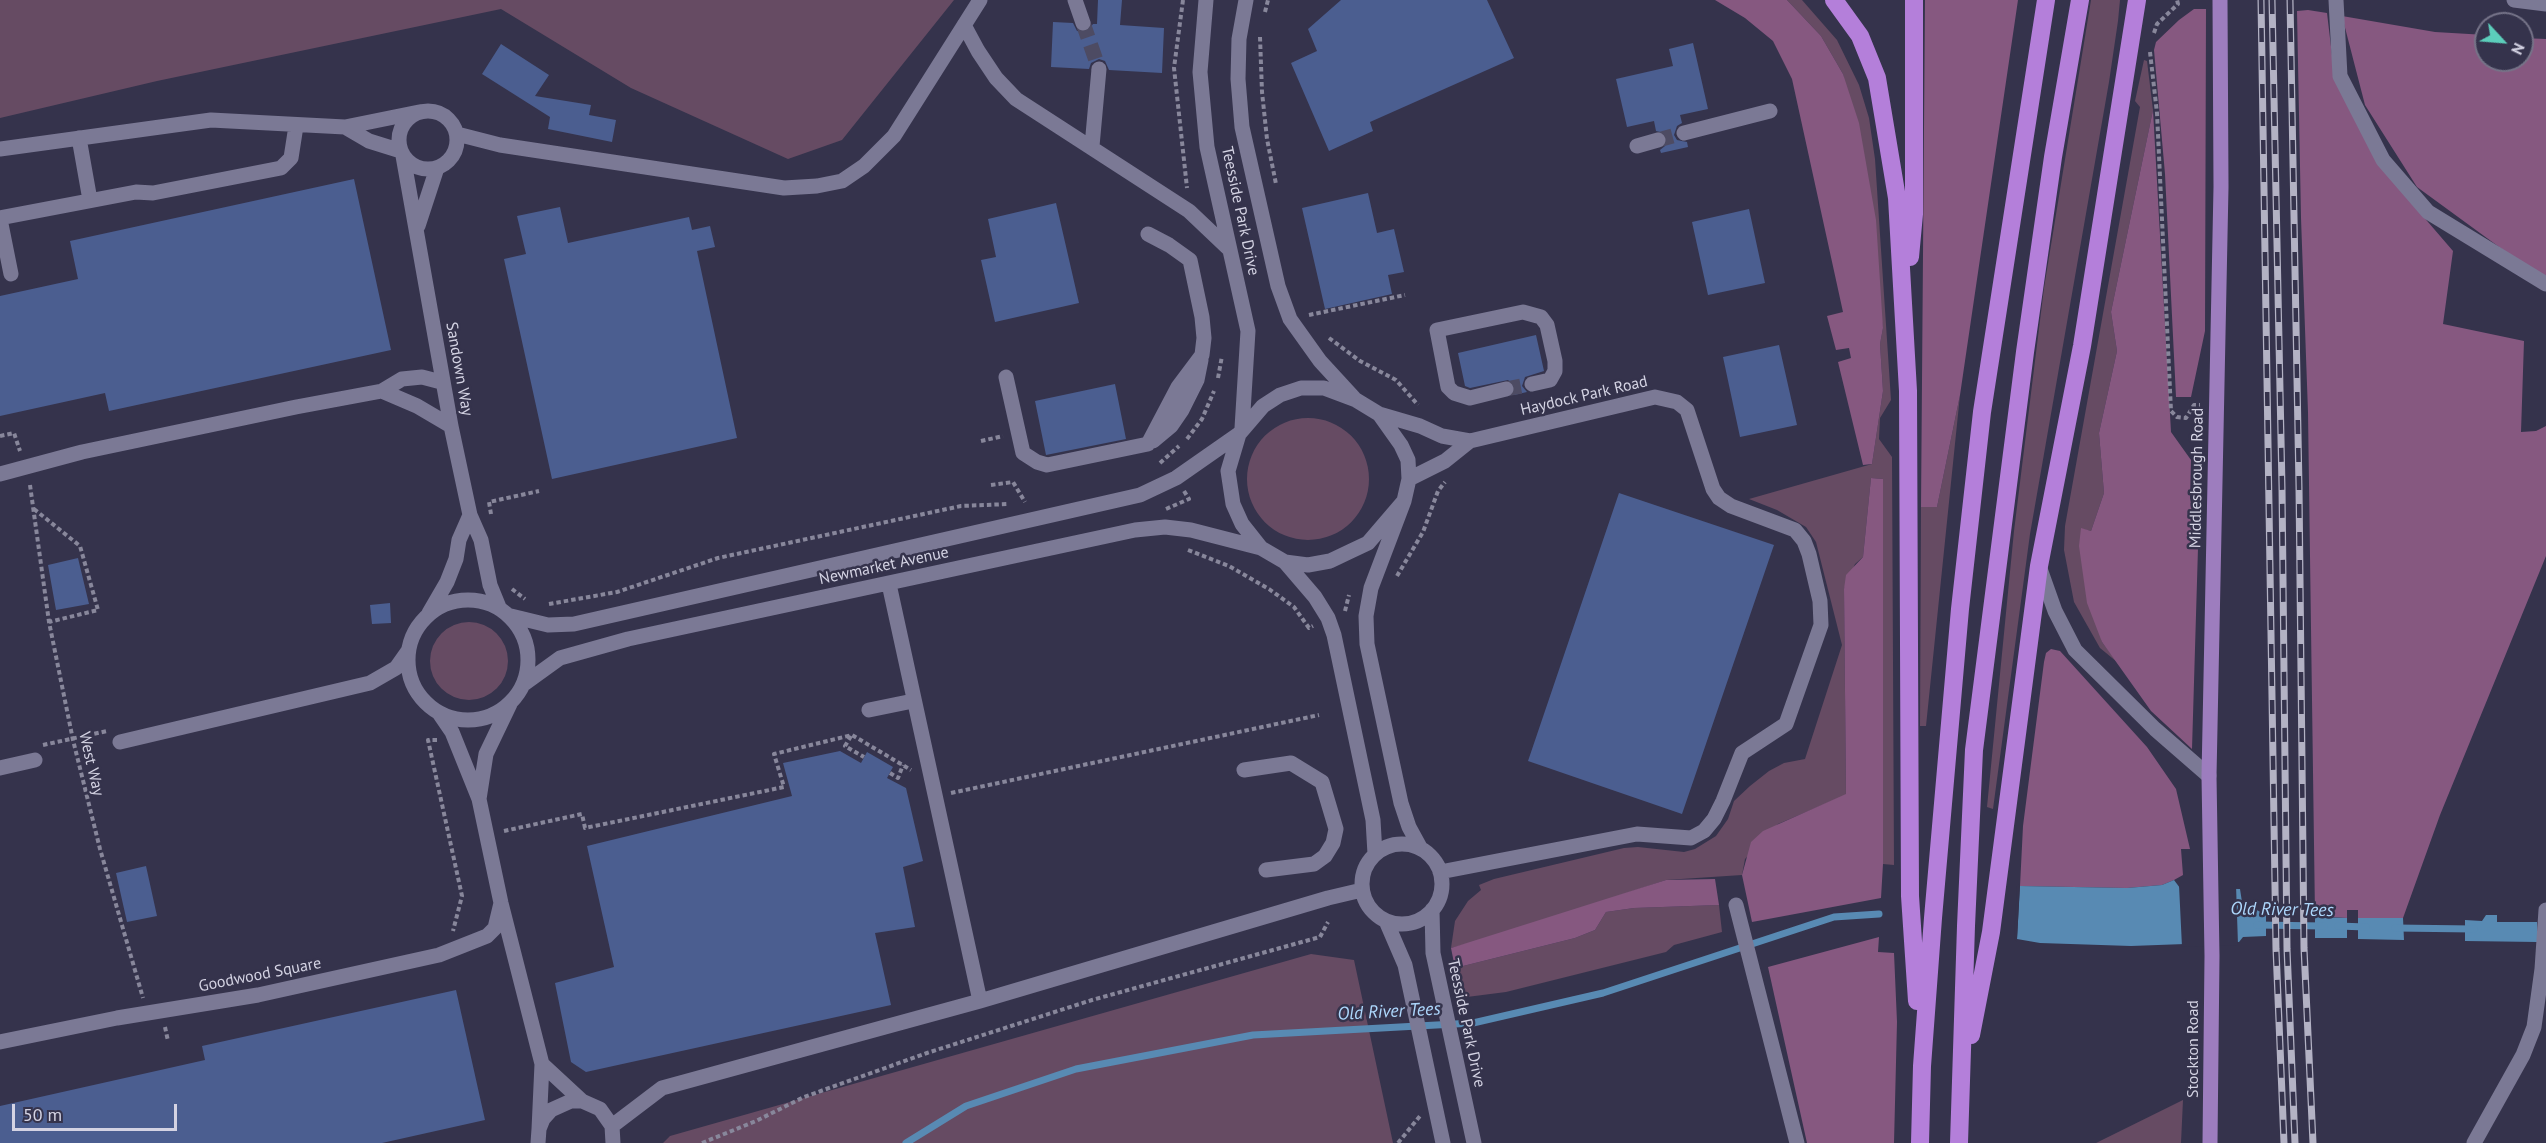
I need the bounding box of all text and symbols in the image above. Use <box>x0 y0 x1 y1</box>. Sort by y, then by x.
north arrow <box>2474 12 2534 72</box>
text: N <box>2507 40 2530 58</box>
street label: Teesside Park Drive <box>1217 145 1263 277</box>
street label: Sandown Way <box>441 321 477 417</box>
street label: Haydock Park Road <box>1518 372 1650 420</box>
street label: Middlesbrough Road <box>2186 408 2208 548</box>
street label: Newmarket Avenue <box>817 543 951 589</box>
street label: West Way <box>74 730 108 798</box>
water label: Old River Tees <box>2230 898 2334 922</box>
street label: Goodwood Square <box>197 954 323 996</box>
street label: Teesside Park Drive <box>1443 957 1489 1089</box>
water label: Old River Tees <box>1337 999 1441 1025</box>
street label: Stockton Road <box>2183 1000 2203 1098</box>
scale bar <box>15 1092 180 1130</box>
text: 50 m <box>23 1103 62 1126</box>

